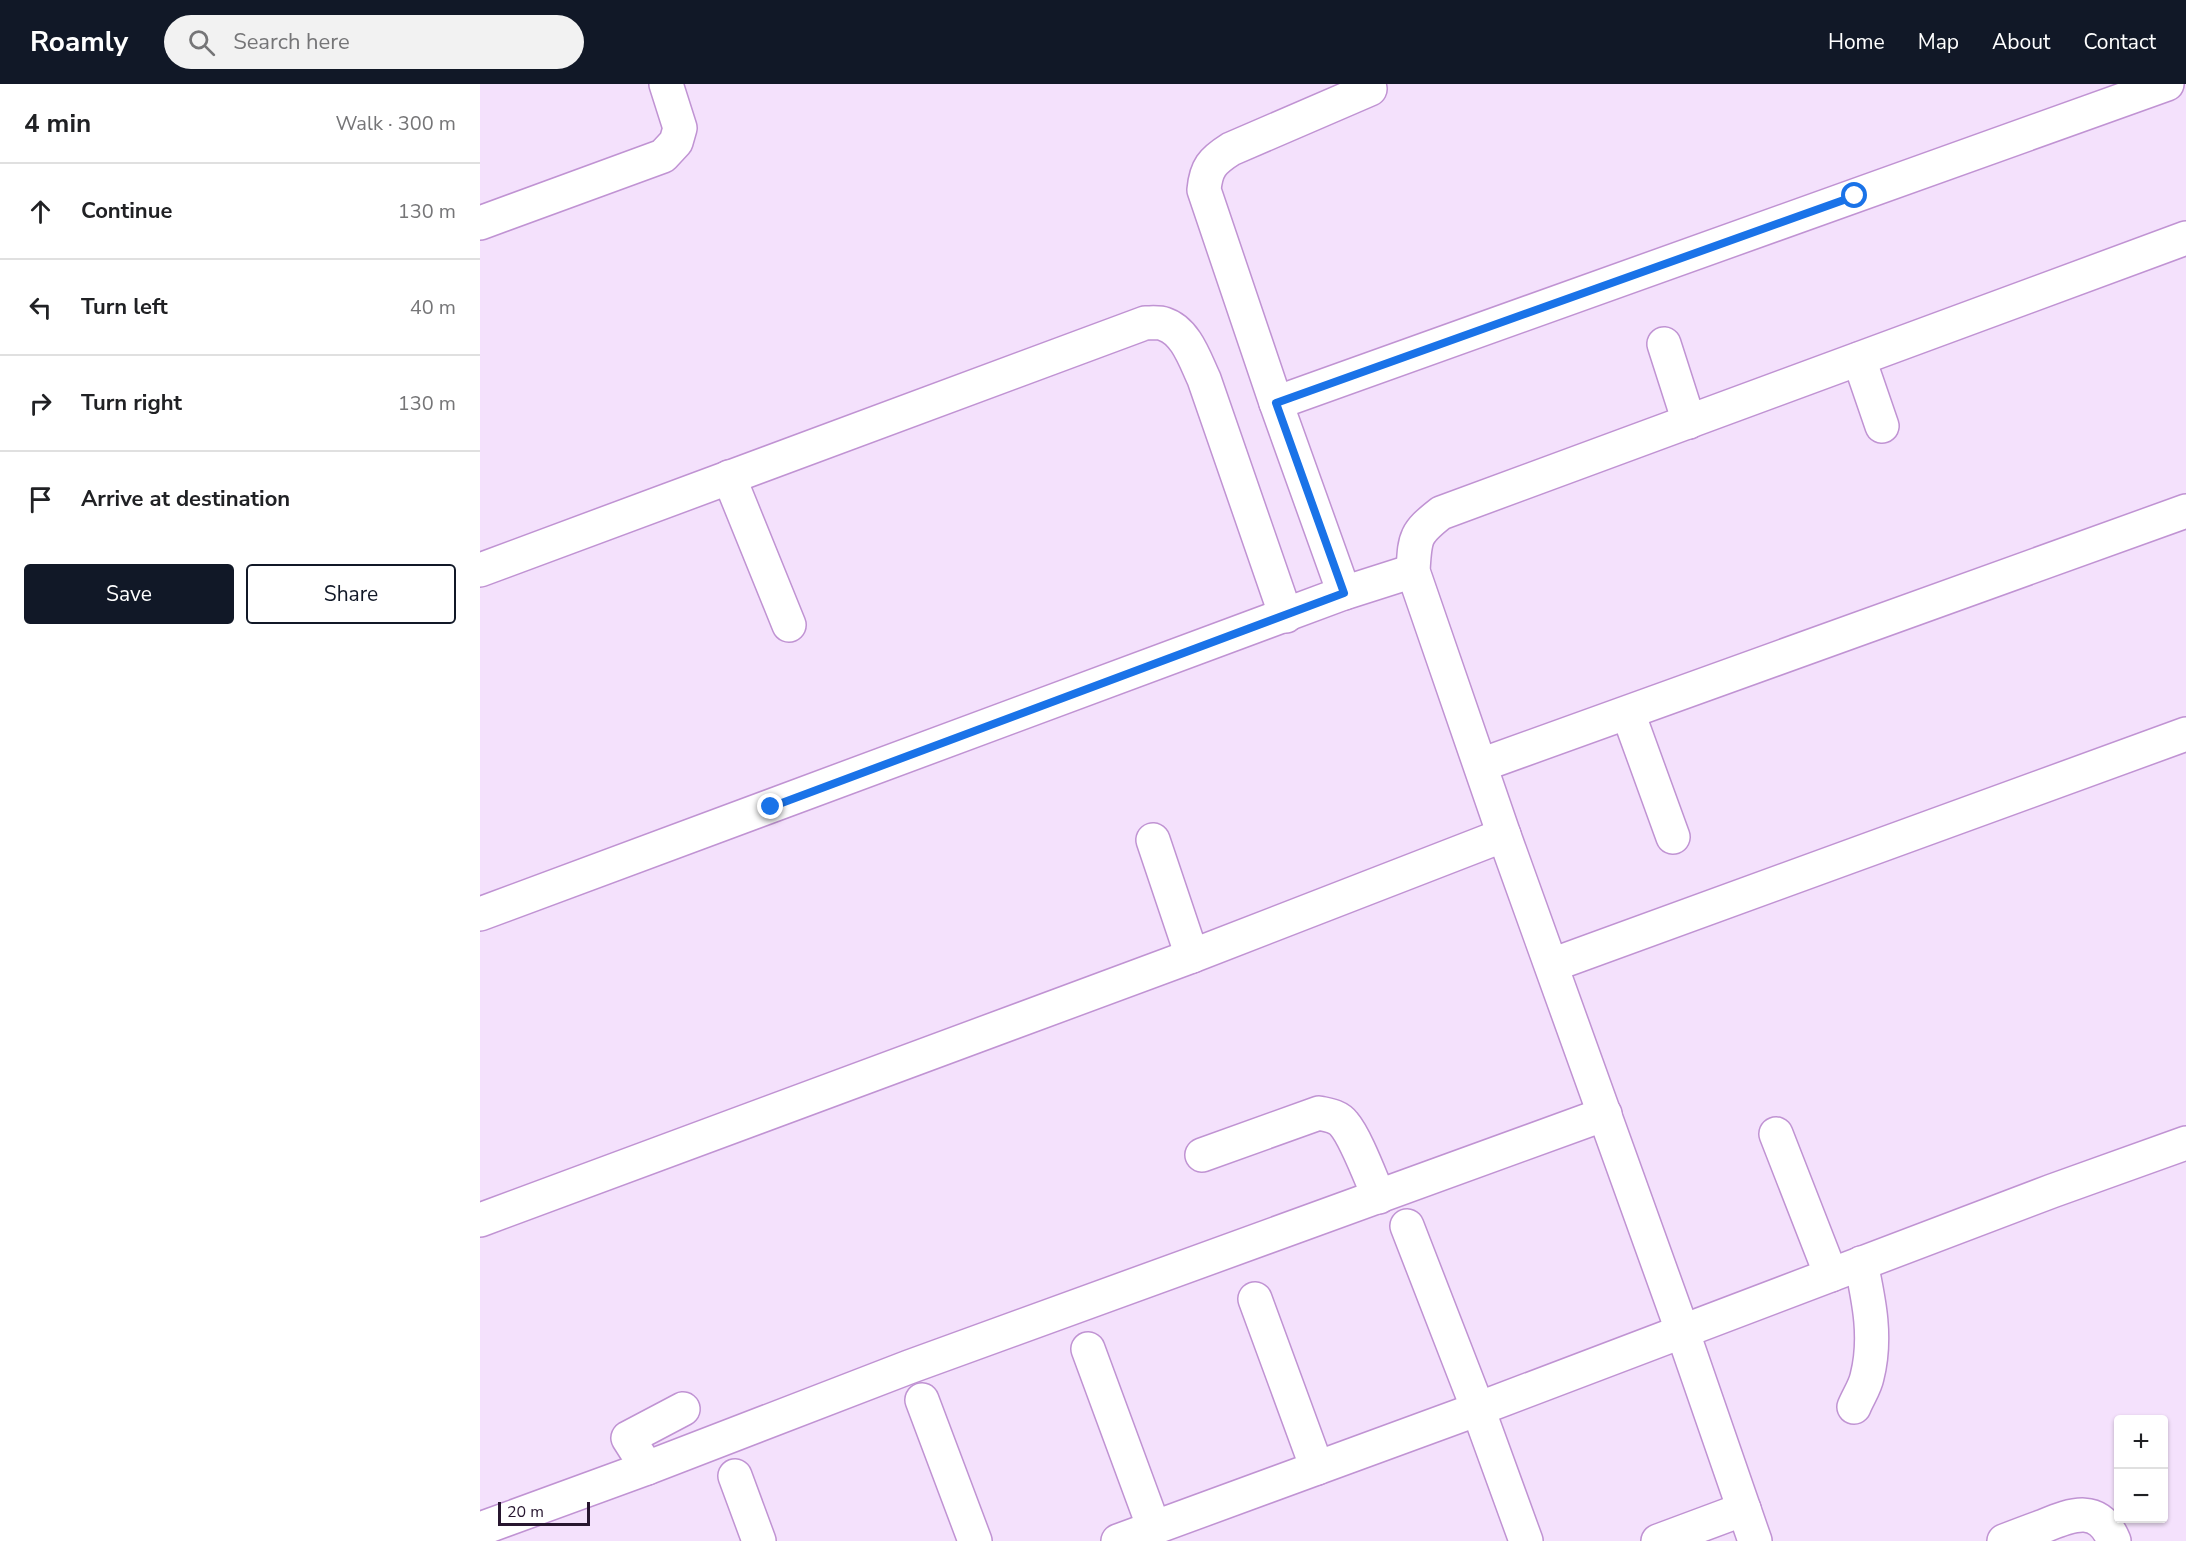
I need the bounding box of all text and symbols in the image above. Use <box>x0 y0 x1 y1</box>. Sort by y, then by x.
search box <box>164 15 584 69</box>
text: Roamly <box>30 23 128 61</box>
icon: search <box>185 26 218 59</box>
text: Search here <box>233 27 350 57</box>
text: Home <box>1828 28 1885 56</box>
text: Map <box>1918 28 1959 56</box>
text: About <box>1992 28 2050 56</box>
text: Contact <box>2083 28 2156 56</box>
text: 4 min <box>24 106 91 141</box>
text: Walk · 300 m <box>336 110 456 137</box>
route start <box>1841 182 1867 208</box>
icon: ahead <box>24 195 57 228</box>
text: Continue <box>81 196 172 226</box>
text: 130 m <box>398 198 456 225</box>
icon: left <box>24 291 57 324</box>
text: Turn left <box>81 292 168 322</box>
text: 40 m <box>410 294 456 321</box>
icon: right <box>24 387 57 420</box>
text: Turn right <box>81 388 182 418</box>
text: 130 m <box>398 390 456 417</box>
icon: arrive <box>24 483 57 516</box>
text: Arrive at destination <box>81 484 290 514</box>
button: Save <box>24 564 234 624</box>
button: Share <box>246 564 456 624</box>
route end <box>757 793 783 819</box>
map controls <box>2114 1415 2168 1523</box>
button: + <box>2114 1415 2168 1469</box>
button: − <box>2114 1469 2168 1523</box>
scale bar <box>498 1499 590 1526</box>
text: 20 m <box>507 1501 544 1523</box>

